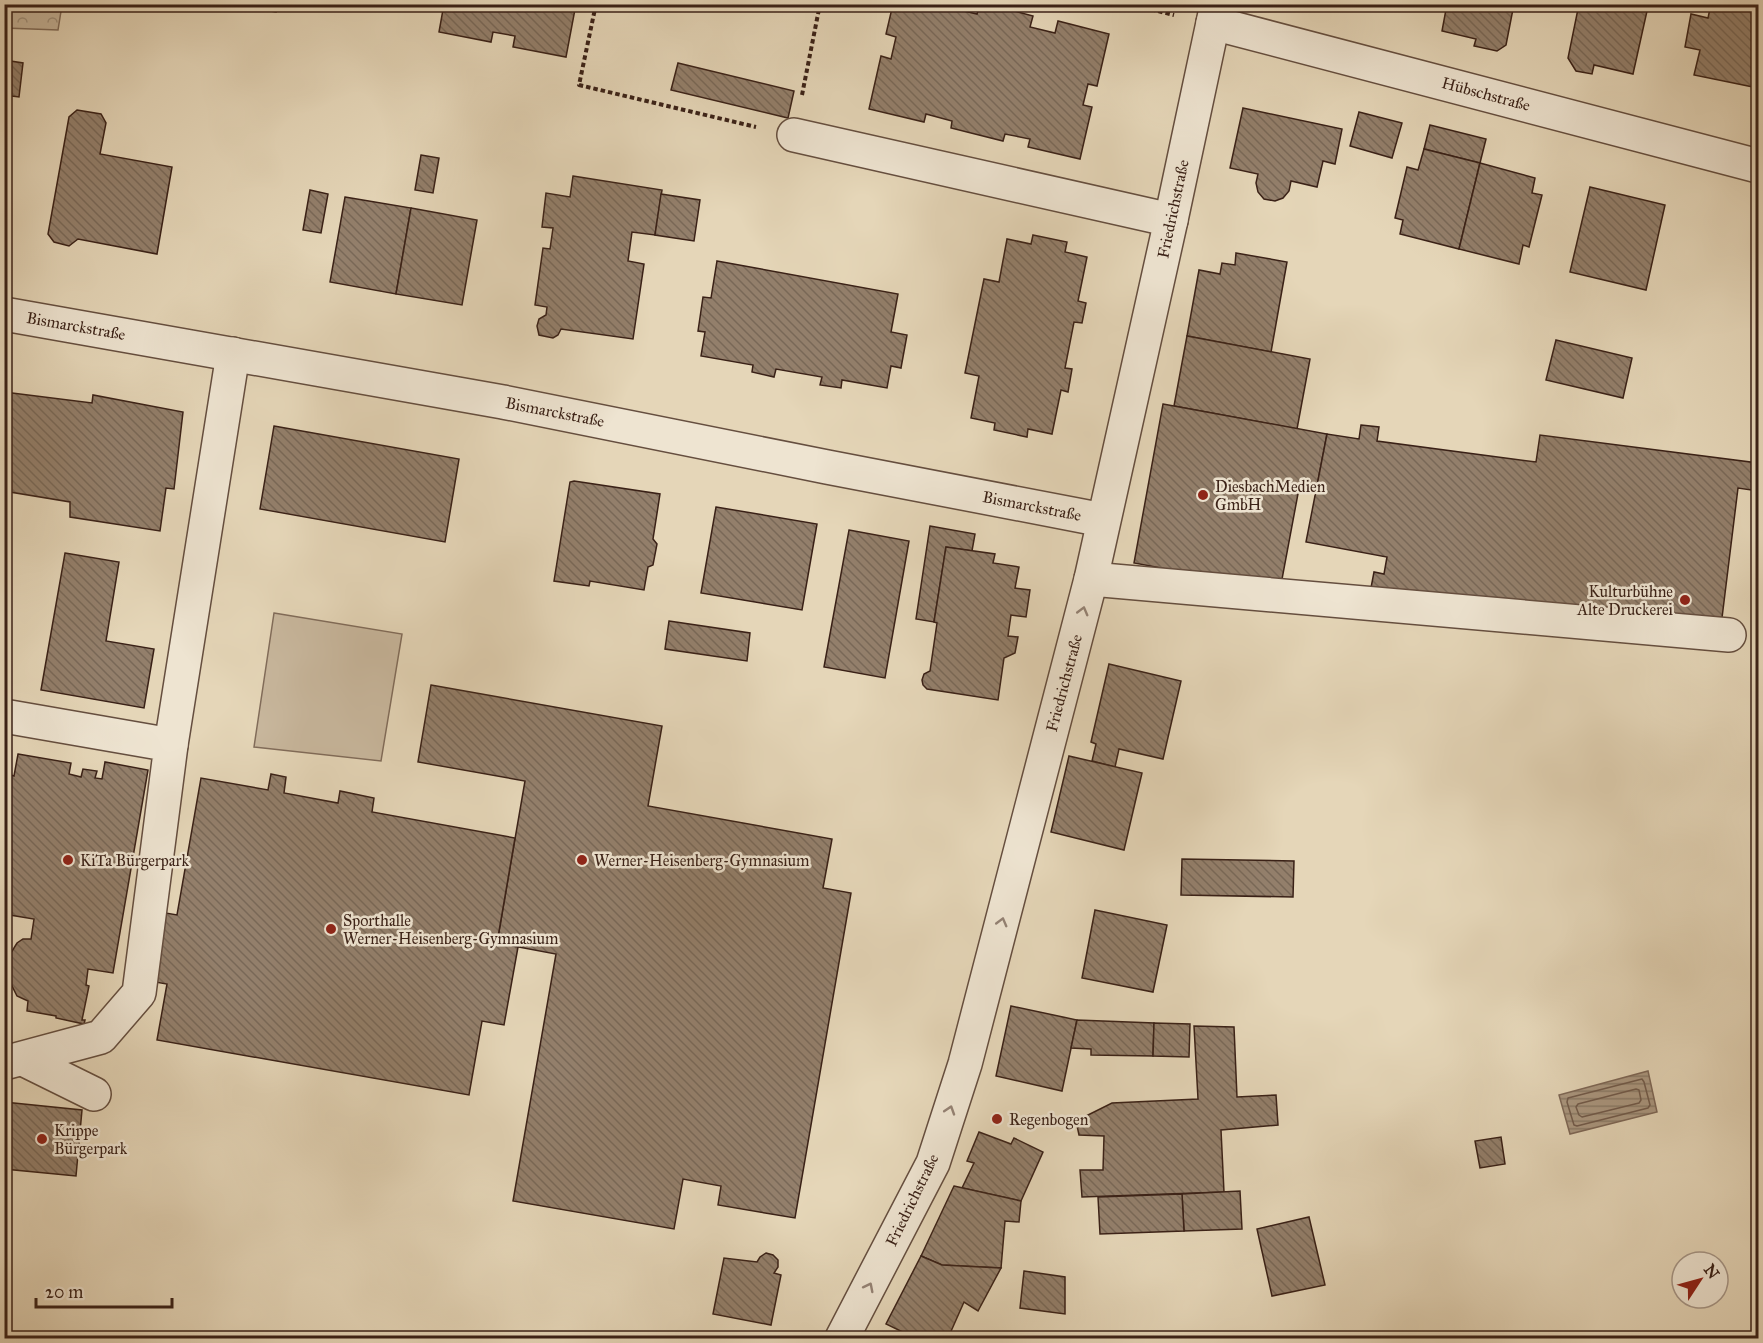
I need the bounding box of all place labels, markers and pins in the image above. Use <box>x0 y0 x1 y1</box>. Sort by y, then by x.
place label: DiesbachMedien GmbH <box>1215 477 1326 514</box>
marker: DiesbachMedien GmbH <box>1196 488 1210 502</box>
place label: Kulturbühne Alte Druckerei <box>1576 582 1674 619</box>
marker: Kulturbühne Alte Druckerei <box>1678 593 1692 607</box>
place label: KiTa Bürgerpark <box>80 851 189 871</box>
place label: Werner-Heisenberg-Gymnasium <box>594 851 810 871</box>
marker: KiTa Bürgerpark <box>61 853 75 867</box>
marker: Werner-Heisenberg-Gymnasium <box>575 853 589 867</box>
place label: Sporthalle Werner-Heisenberg-Gymnasium <box>343 911 559 949</box>
marker: Sporthalle Werner-Heisenberg-Gymnasium <box>324 922 338 936</box>
place label: Regenbogen <box>1009 1110 1089 1130</box>
marker: Regenbogen <box>990 1112 1004 1126</box>
place label: Krippe Bürgerpark <box>54 1121 128 1159</box>
marker: Krippe Bürgerpark <box>35 1132 49 1146</box>

